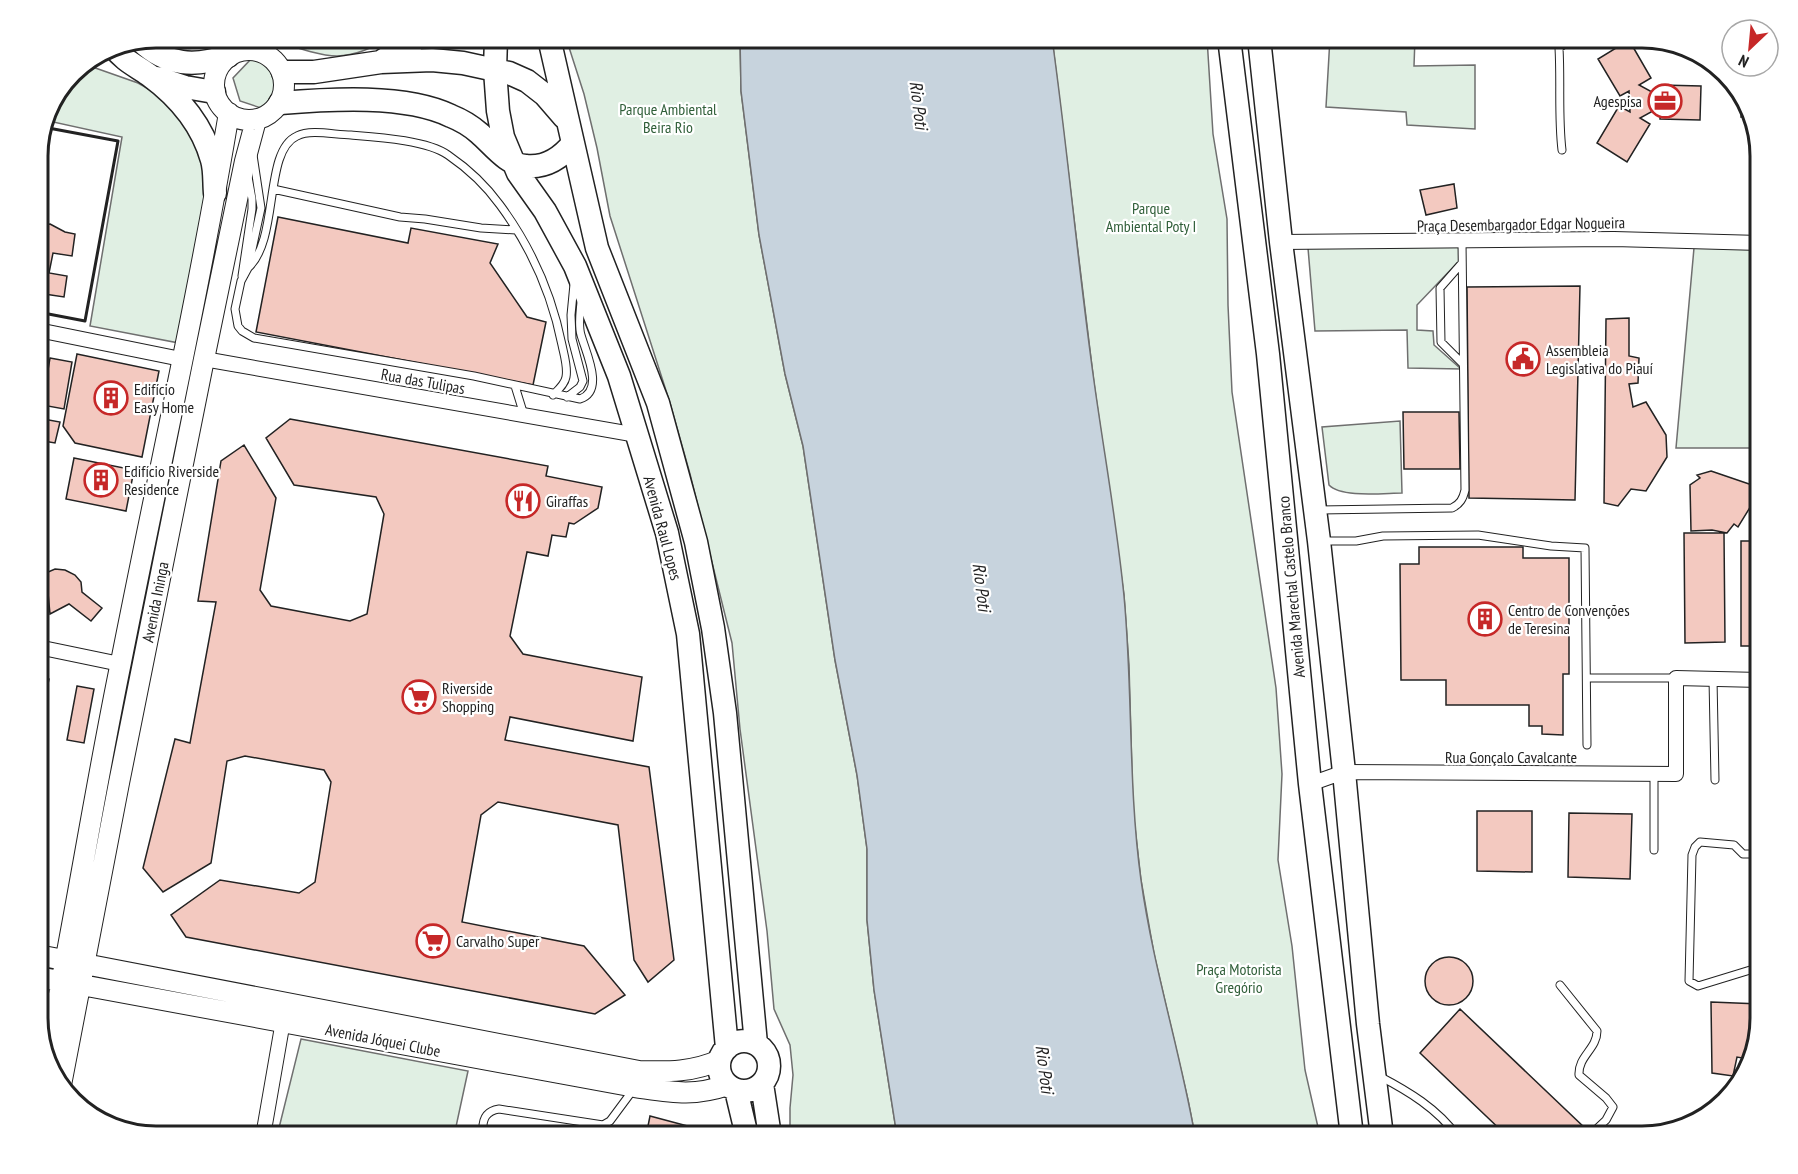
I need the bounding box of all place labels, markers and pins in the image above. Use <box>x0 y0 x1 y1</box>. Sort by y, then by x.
office icon: Agespisa <box>1647 83 1683 119</box>
place label: Agespisa <box>1593 91 1642 111</box>
place label: Assembleia Legislativa do Piauí <box>1546 340 1653 378</box>
public building icon: Assembleia Legislativa do Piauí <box>1505 341 1541 377</box>
place label: Edifício Easy Home <box>134 379 194 417</box>
building icon: Edifício Easy Home <box>93 380 129 416</box>
place label: Edifício Riverside Residence <box>124 461 219 499</box>
building icon: Edifício Riverside Residence <box>83 462 119 498</box>
restaurant icon: Giraffas <box>505 483 541 519</box>
place label: Giraffas <box>546 491 588 511</box>
place label: Centro de Convenções de Teresina <box>1508 600 1630 638</box>
building icon: Centro de Convenções de Teresina <box>1467 601 1503 637</box>
place label: Riverside Shopping <box>442 678 494 716</box>
supermarket icon: Riverside Shopping <box>401 679 437 715</box>
supermarket icon: Carvalho Super <box>415 923 451 959</box>
place label: Carvalho Super <box>456 931 540 951</box>

